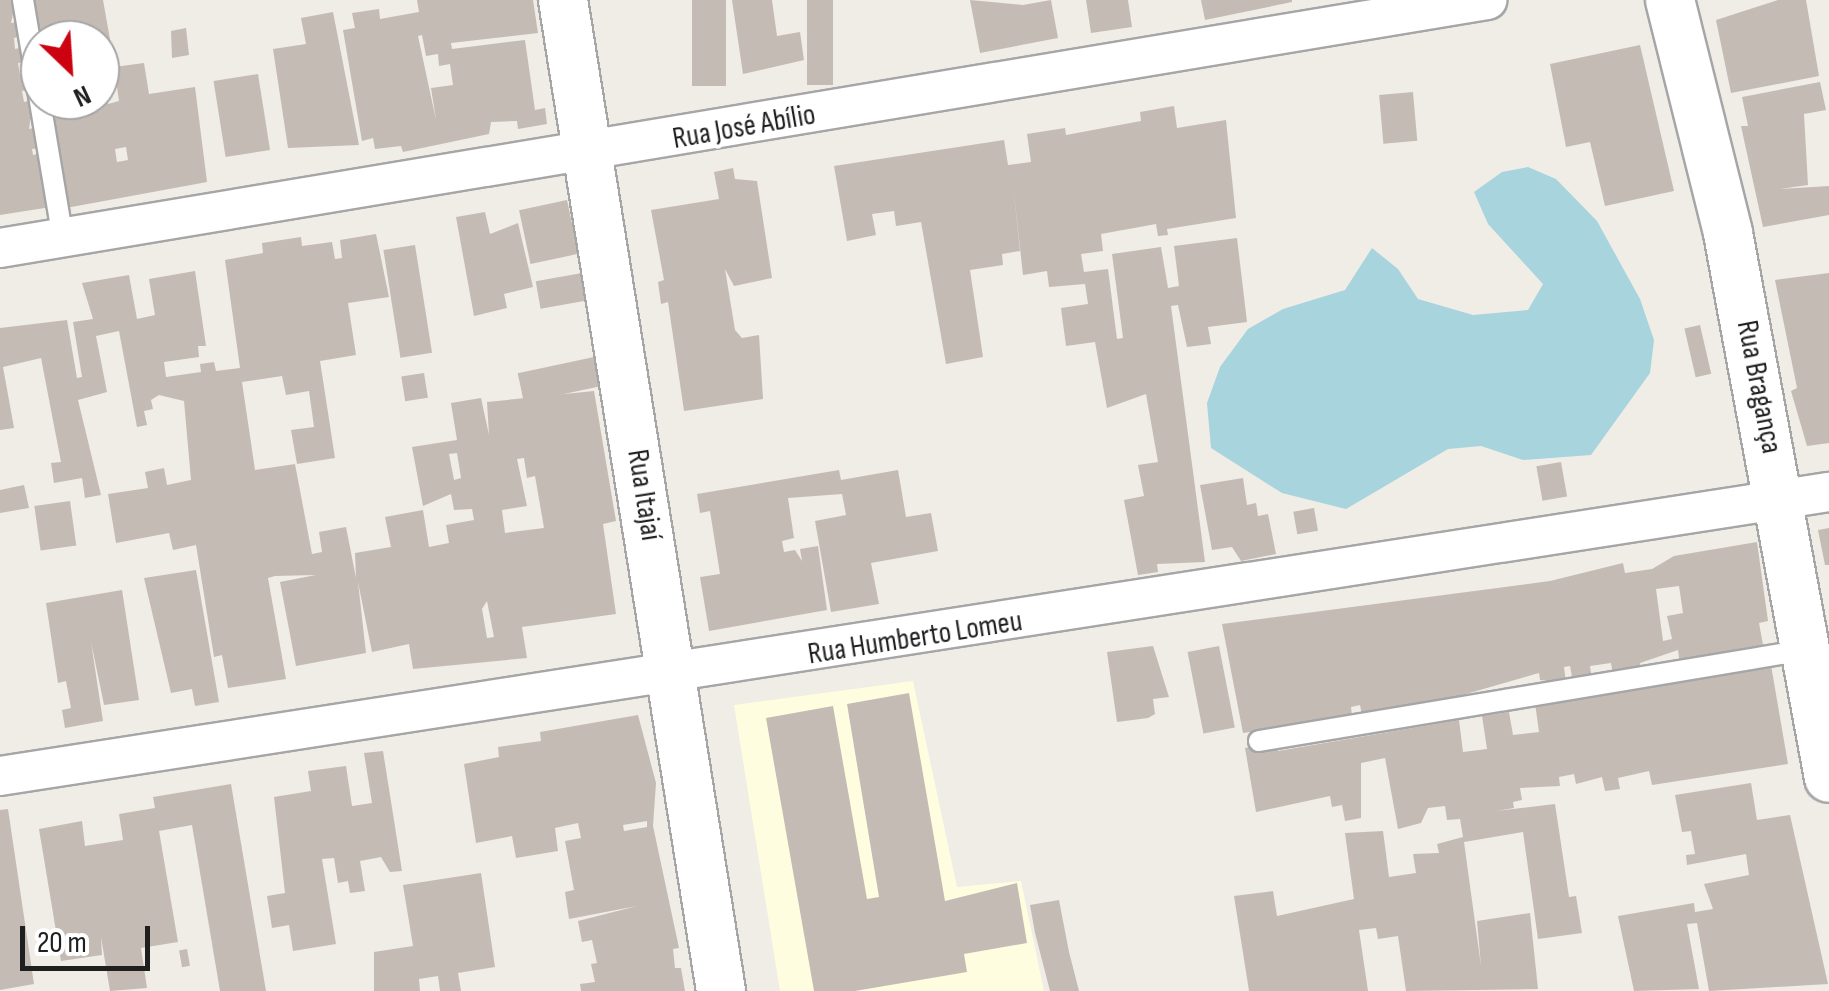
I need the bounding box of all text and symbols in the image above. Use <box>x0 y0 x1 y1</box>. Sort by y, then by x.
north arrow <box>20 20 120 120</box>
text: N <box>68 78 96 114</box>
street label: Rua José Abílio <box>670 97 818 157</box>
street label: Rua Bragança <box>1728 317 1790 457</box>
street label: Rua Itajaí <box>619 447 669 543</box>
street label: Rua Humberto Lomeu <box>805 603 1025 673</box>
scale bar <box>25 906 155 968</box>
text: 20 m <box>37 925 87 961</box>

